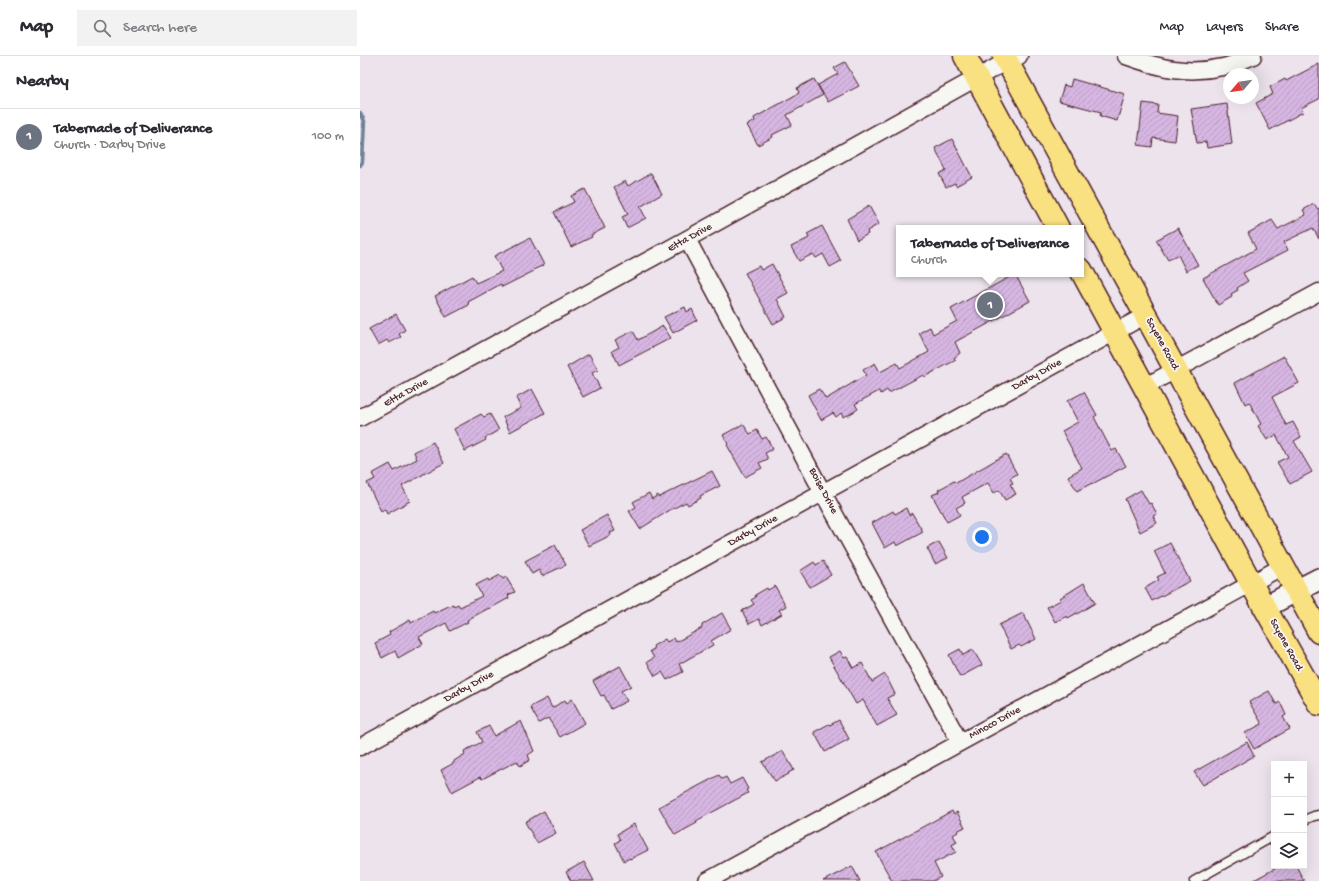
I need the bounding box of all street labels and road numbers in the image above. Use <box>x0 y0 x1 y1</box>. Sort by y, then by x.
street label: Etta Drive <box>666 221 714 255</box>
street label: Scyene Road <box>1143 316 1182 373</box>
street label: Darby Drive <box>1009 356 1064 394</box>
street label: Etta Drive <box>382 376 430 410</box>
street label: Boise Drive <box>805 465 840 516</box>
street label: Darby Drive <box>725 512 780 550</box>
street label: Scyene Road <box>1267 617 1306 674</box>
street label: Darby Drive <box>441 668 496 706</box>
street label: Minoco Drive <box>967 704 1023 742</box>

